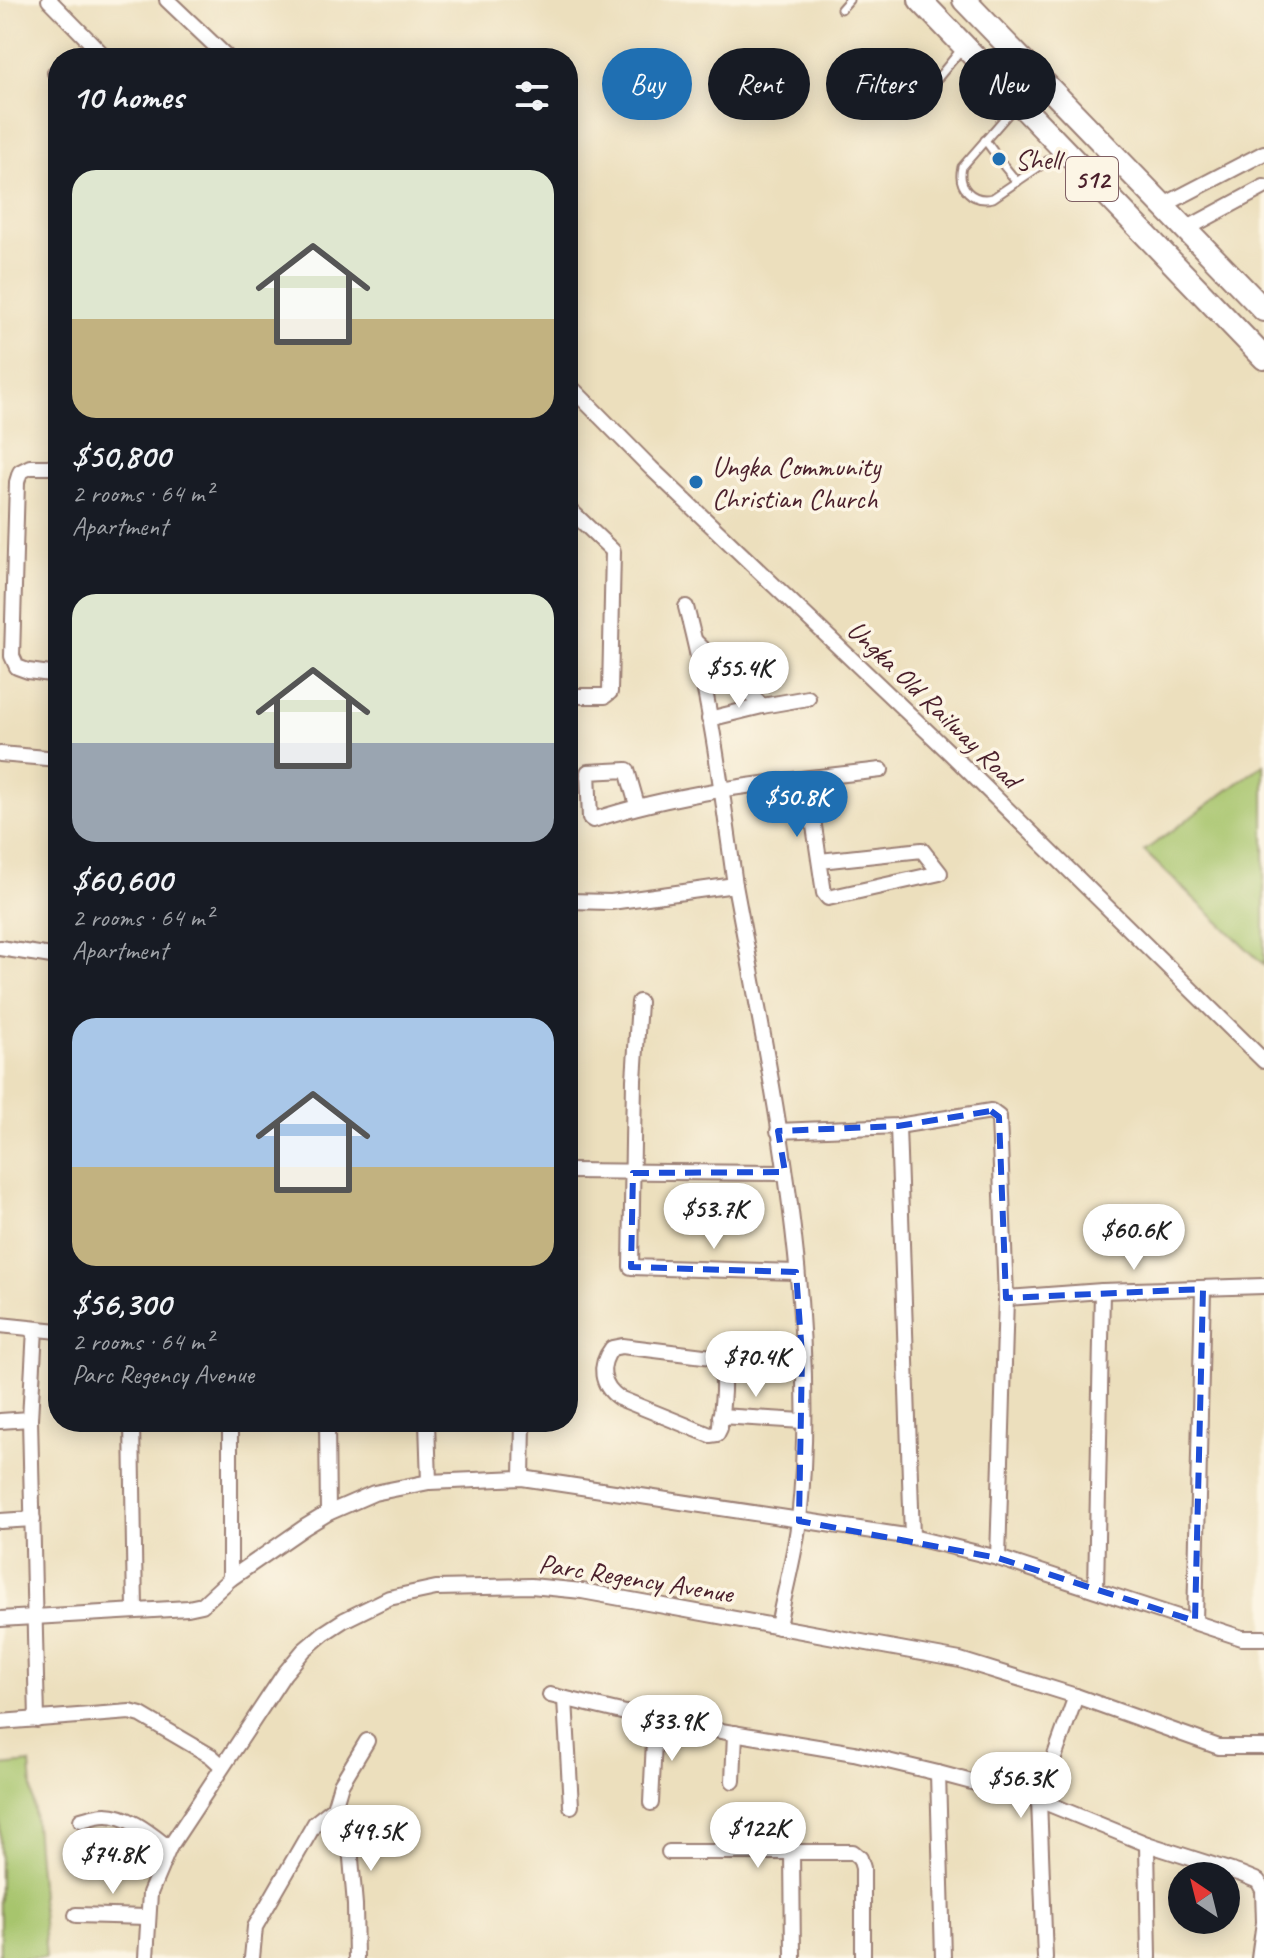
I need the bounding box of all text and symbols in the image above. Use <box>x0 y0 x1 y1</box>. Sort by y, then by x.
chip: Buy <box>602 48 692 120</box>
chip: Rent <box>708 48 810 120</box>
chip: Filters <box>826 48 943 120</box>
chip: New <box>959 48 1056 120</box>
icon: filters <box>510 74 554 118</box>
text: 10 homes <box>72 75 183 118</box>
place label: Shell <box>1015 142 1066 177</box>
marker: Shell <box>990 150 1008 168</box>
road number: 512 <box>1066 157 1118 201</box>
icon: home <box>241 222 385 366</box>
text: $50,800 <box>72 434 170 477</box>
place label: Ungka Community Christian Church <box>712 449 883 516</box>
marker: Ungka Community Christian Church <box>687 473 705 491</box>
text: 2 rooms · 64 m² <box>72 477 213 510</box>
text: Apartment <box>72 510 168 543</box>
street label: Ungka Old Railway Road <box>840 612 1031 798</box>
pin: $55.4K <box>674 642 804 710</box>
icon: home <box>241 646 385 790</box>
text: $55.4K <box>707 651 771 684</box>
pin: $50.8K <box>732 771 862 839</box>
text: $50.8K <box>765 780 829 813</box>
text: $60,600 <box>72 858 172 901</box>
text: 2 rooms · 64 m² <box>72 901 213 934</box>
text: Apartment <box>72 934 168 967</box>
icon: home <box>241 1070 385 1214</box>
pin: $53.7K <box>649 1183 779 1251</box>
text: $53.7K <box>682 1192 746 1225</box>
pin: $60.6K <box>1069 1204 1199 1272</box>
text: $60.6K <box>1101 1213 1167 1246</box>
text: $56,300 <box>72 1282 171 1325</box>
text: 2 rooms · 64 m² <box>72 1325 213 1358</box>
pin: $70.4K <box>691 1331 821 1399</box>
text: $70.4K <box>723 1340 789 1373</box>
text: Parc Regency Avenue <box>72 1358 254 1391</box>
street label: Parc Regency Avenue <box>536 1545 737 1611</box>
pin: $33.9K <box>607 1695 737 1763</box>
text: $33.9K <box>640 1704 704 1737</box>
pin: $56.3K <box>956 1752 1086 1820</box>
text: $56.3K <box>988 1761 1054 1794</box>
pin: $122K <box>702 1802 814 1870</box>
pin: $49.5K <box>306 1805 436 1873</box>
text: $122K <box>728 1811 788 1844</box>
text: $49.5K <box>339 1814 403 1847</box>
pin: $74.8K <box>48 1828 178 1896</box>
text: $74.8K <box>80 1837 146 1870</box>
north arrow <box>1168 1862 1240 1934</box>
map controls <box>1168 1862 1240 1934</box>

